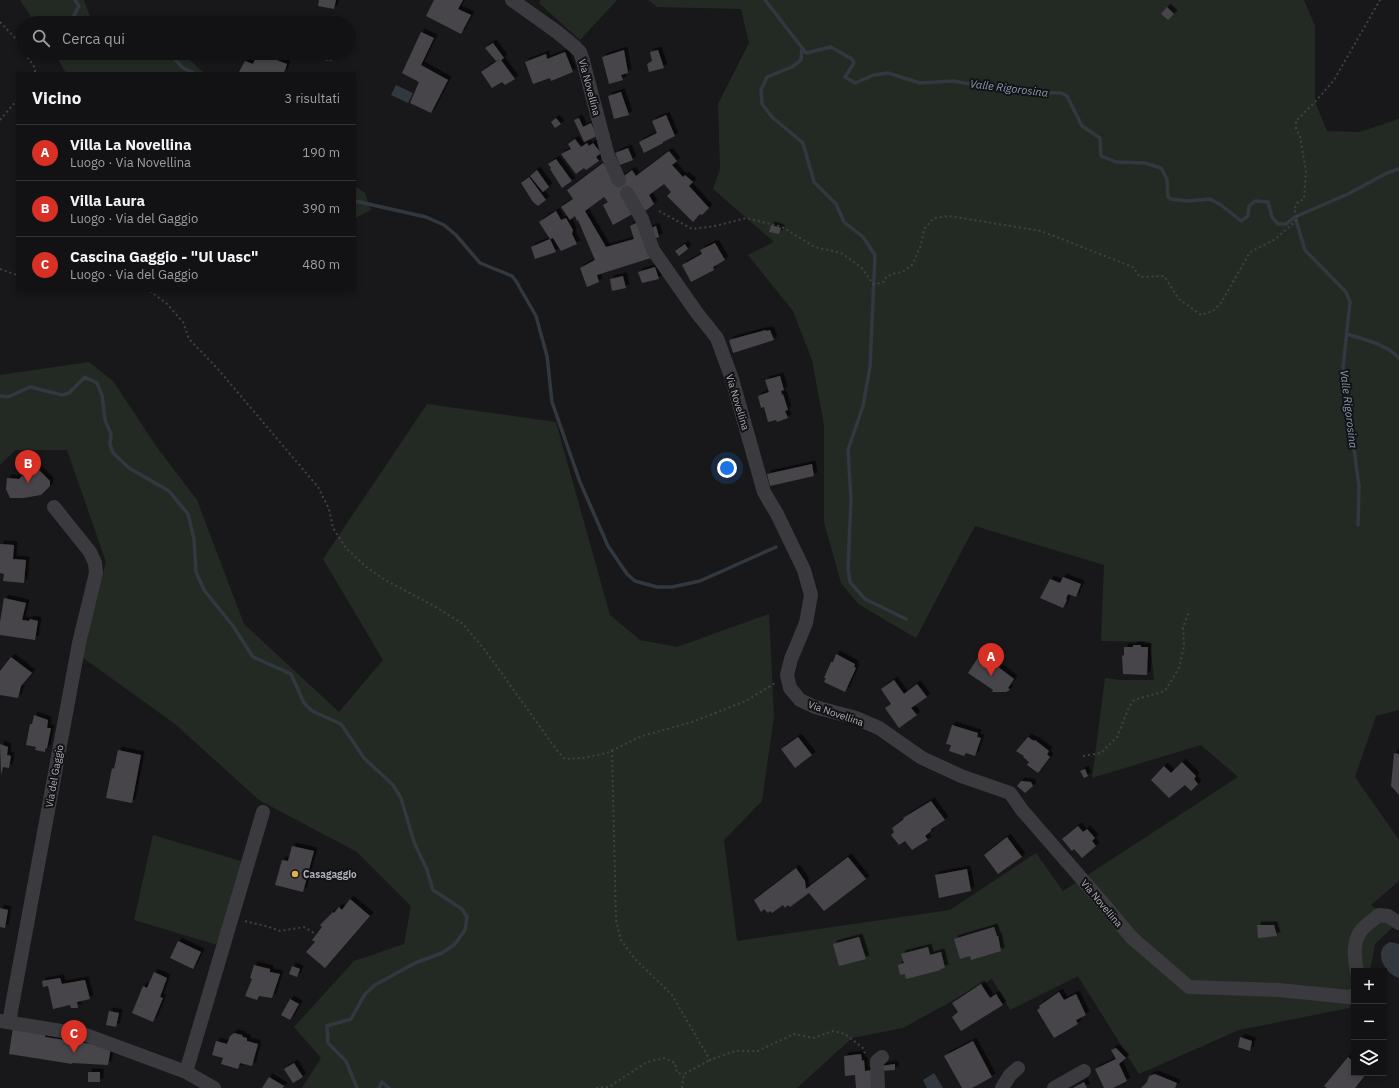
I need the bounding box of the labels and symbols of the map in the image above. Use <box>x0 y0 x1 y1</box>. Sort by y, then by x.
street label: Via Novellina <box>576 57 603 118</box>
water label: Valle Rigorosina <box>969 76 1049 100</box>
water label: Valle Rigorosina <box>1337 369 1361 449</box>
street label: Via Novellina <box>723 372 752 432</box>
pin: B <box>15 450 41 483</box>
your location <box>717 458 737 478</box>
pin: A <box>978 643 1004 676</box>
street label: Via Novellina <box>806 698 866 729</box>
street label: Via del Gaggio <box>43 743 66 809</box>
place label: Casagaggio <box>303 868 357 881</box>
marker: Casagaggio <box>290 869 300 879</box>
street label: Via Novellina <box>1078 877 1126 930</box>
pin: C <box>61 1020 87 1053</box>

